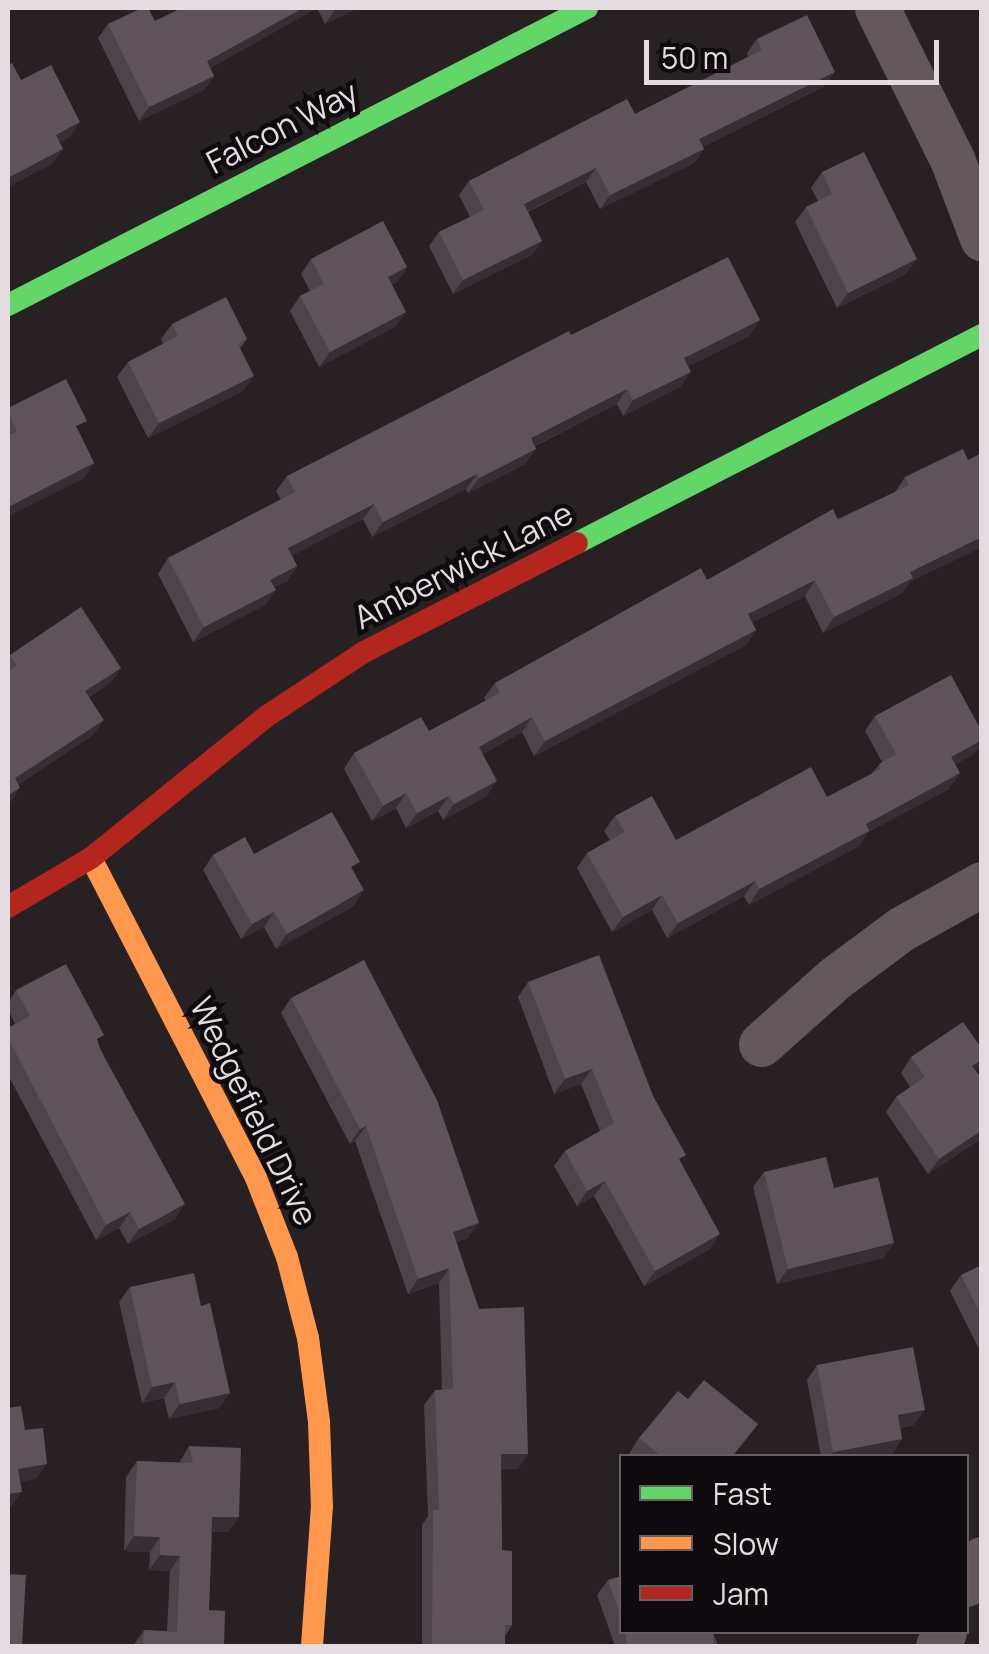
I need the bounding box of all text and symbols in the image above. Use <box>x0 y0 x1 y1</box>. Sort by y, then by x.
scale bar <box>649 20 944 82</box>
text: 50 m <box>661 37 728 78</box>
street label: Falcon Way <box>200 73 364 181</box>
street label: Amberwick Lane <box>347 493 579 637</box>
street label: Wedgefield Drive <box>182 991 326 1231</box>
legend <box>619 1454 969 1634</box>
text: Fast <box>713 1473 772 1514</box>
text: Slow <box>713 1523 779 1564</box>
text: Jam <box>713 1573 769 1614</box>

